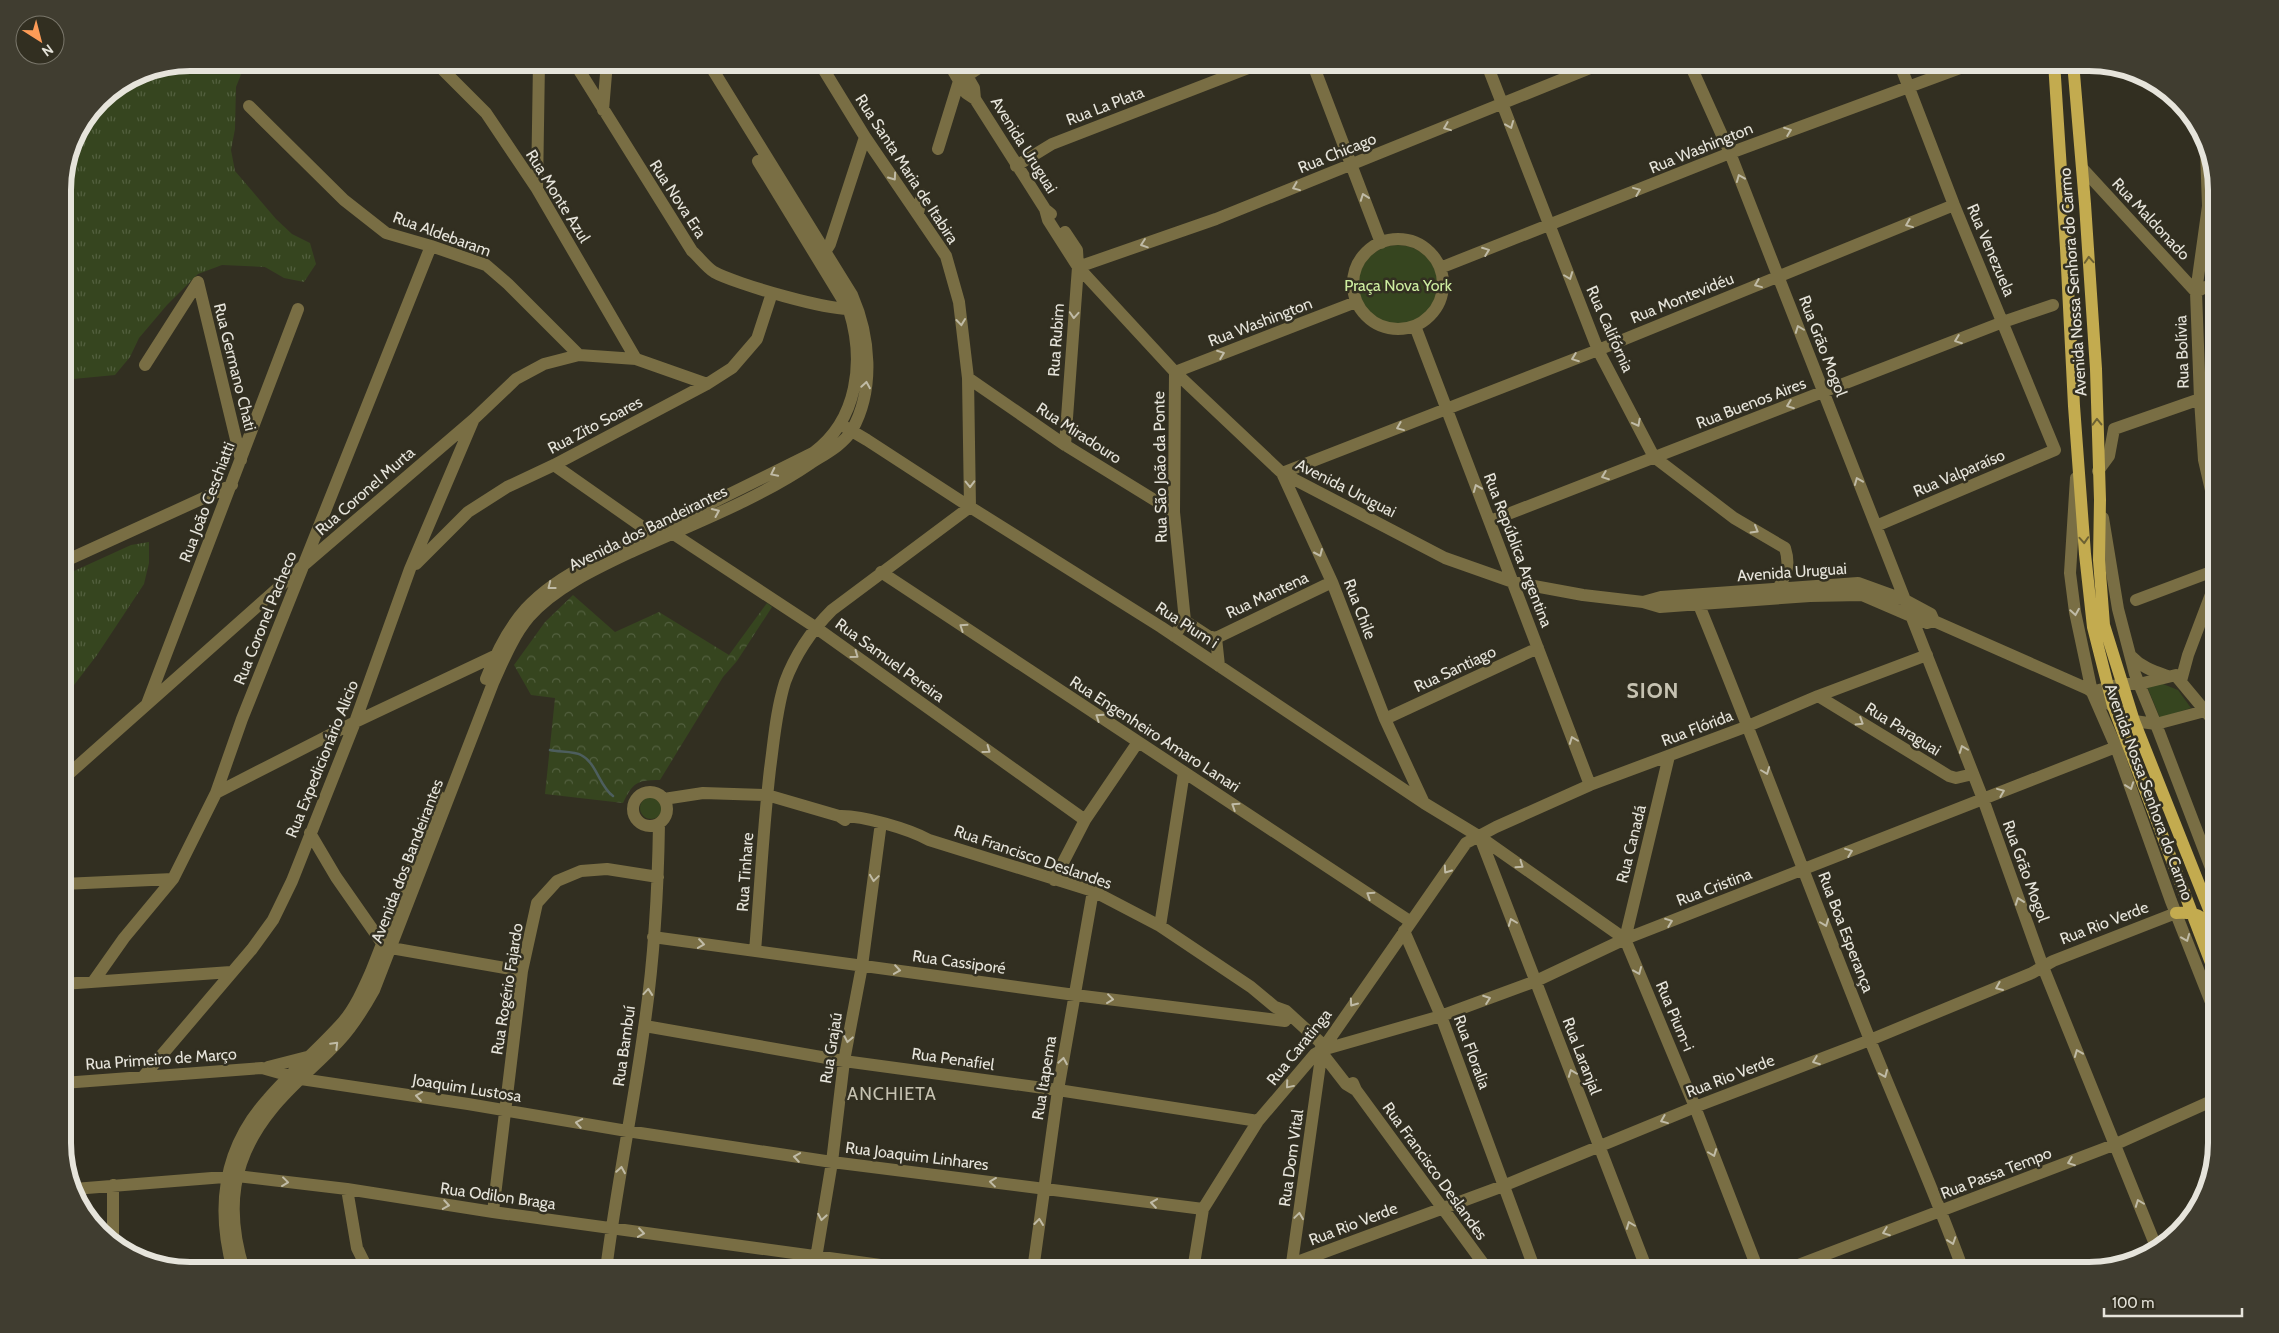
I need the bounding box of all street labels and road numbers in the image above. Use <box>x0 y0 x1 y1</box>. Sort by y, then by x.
street label: Rua La Plata <box>1063 82 1147 130</box>
street label: Rua Santa Maria de Itabira <box>852 91 963 248</box>
street label: Avenida Uruguai <box>987 93 1061 197</box>
street label: Rua Washington <box>1646 119 1756 177</box>
street label: Rua Chicago <box>1295 129 1379 177</box>
street label: Rua Monte Azul <box>522 146 594 246</box>
street label: Rua Nova Era <box>646 156 710 242</box>
street label: Avenida Nossa Senhora do Carmo <box>2056 167 2090 397</box>
street label: Rua Maldonado <box>2108 174 2194 264</box>
street label: Rua Venezuela <box>1963 201 2019 299</box>
street label: Rua Aldebaram <box>390 207 494 261</box>
street label: Rua Montevidéu <box>1628 269 1736 327</box>
street label: Rua Califórnia <box>1582 283 1638 376</box>
street label: Rua Washington <box>1205 293 1315 351</box>
street label: Rua Grão Mogol <box>1795 293 1851 400</box>
street label: Rua Germano Chati <box>210 301 260 433</box>
street label: Rua Rubim <box>1044 303 1068 377</box>
street label: Rua Bolívia <box>2171 315 2193 389</box>
street label: Rua Buenos Aires <box>1693 373 1809 433</box>
street label: Rua São João da Ponte <box>1149 391 1171 543</box>
street label: Rua Zito Soares <box>544 392 646 458</box>
street label: Rua Miradouro <box>1033 398 1125 468</box>
street label: Rua João Ceschiatti <box>175 439 239 565</box>
street label: Rua Coronel Murta <box>312 443 419 539</box>
street label: Rua Valparaíso <box>1910 445 2008 501</box>
street label: Avenida Uruguai <box>1293 455 1399 521</box>
street label: Rua República Argentina <box>1480 470 1556 630</box>
street label: Avenida dos Bandeirantes <box>566 481 731 575</box>
street label: Rua Coronel Pacheco <box>230 548 301 688</box>
street label: Avenida Uruguai <box>1737 559 1847 585</box>
street label: Rua Mantena <box>1223 568 1311 622</box>
street label: Rua Chile <box>1340 576 1380 642</box>
street label: Rua Pium i <box>1152 598 1222 652</box>
street label: Rua Samuel Pereira <box>832 614 949 706</box>
street label: Rua Santiago <box>1411 642 1499 696</box>
street label: Rua Engenheiro Amaro Lanari <box>1066 672 1244 796</box>
street label: Rua Expedicionário Alicio <box>282 677 362 841</box>
street label: Avenida Nossa Senhora do Carmo <box>2101 681 2197 903</box>
street label: Rua Paraguai <box>1862 698 1944 760</box>
street label: Rua Flórida <box>1659 706 1736 750</box>
street label: Avenida dos Bandeirantes <box>367 776 447 946</box>
street label: Rua Canadá <box>1612 803 1650 885</box>
street label: Rua Grão Mogol <box>1999 817 2053 925</box>
street label: Rua Francisco Deslandes <box>952 821 1115 893</box>
street label: Rua Tinhare <box>733 832 757 912</box>
street label: Rua Cristina <box>1674 864 1755 910</box>
street label: Rua Boa Esperança <box>1814 869 1878 995</box>
street label: Rua Rio Verde <box>2057 897 2151 949</box>
street label: Rua Rogério Fajardo <box>487 922 527 1056</box>
street label: Rua Cassiporé <box>911 946 1007 978</box>
street label: Rua Pium-i <box>1652 978 1698 1054</box>
street label: Rua Bambuí <box>609 1004 639 1087</box>
street label: Rua Caratinga <box>1263 1005 1336 1089</box>
street label: Rua Grajaú <box>816 1011 846 1085</box>
street label: Rua Floralia <box>1450 1012 1494 1092</box>
street label: Rua Laranjal <box>1559 1015 1606 1098</box>
street label: Rua Itapema <box>1028 1034 1060 1121</box>
street label: Rua Primeiro de Março <box>85 1044 237 1074</box>
street label: Rua Penafiel <box>910 1044 996 1074</box>
street label: Rua Rio Verde <box>1683 1050 1777 1102</box>
street label: Joaquim Lustosa <box>410 1070 523 1106</box>
street label: Rua Francisco Deslandes <box>1379 1098 1492 1244</box>
street label: Rua Dom Vital <box>1275 1108 1307 1208</box>
street label: Rua Joaquim Linhares <box>844 1138 990 1174</box>
street label: Rua Passa Tempo <box>1938 1143 2054 1203</box>
street label: Rua Odilon Braga <box>439 1178 557 1214</box>
street label: Rua Rio Verde <box>1306 1198 1400 1250</box>

